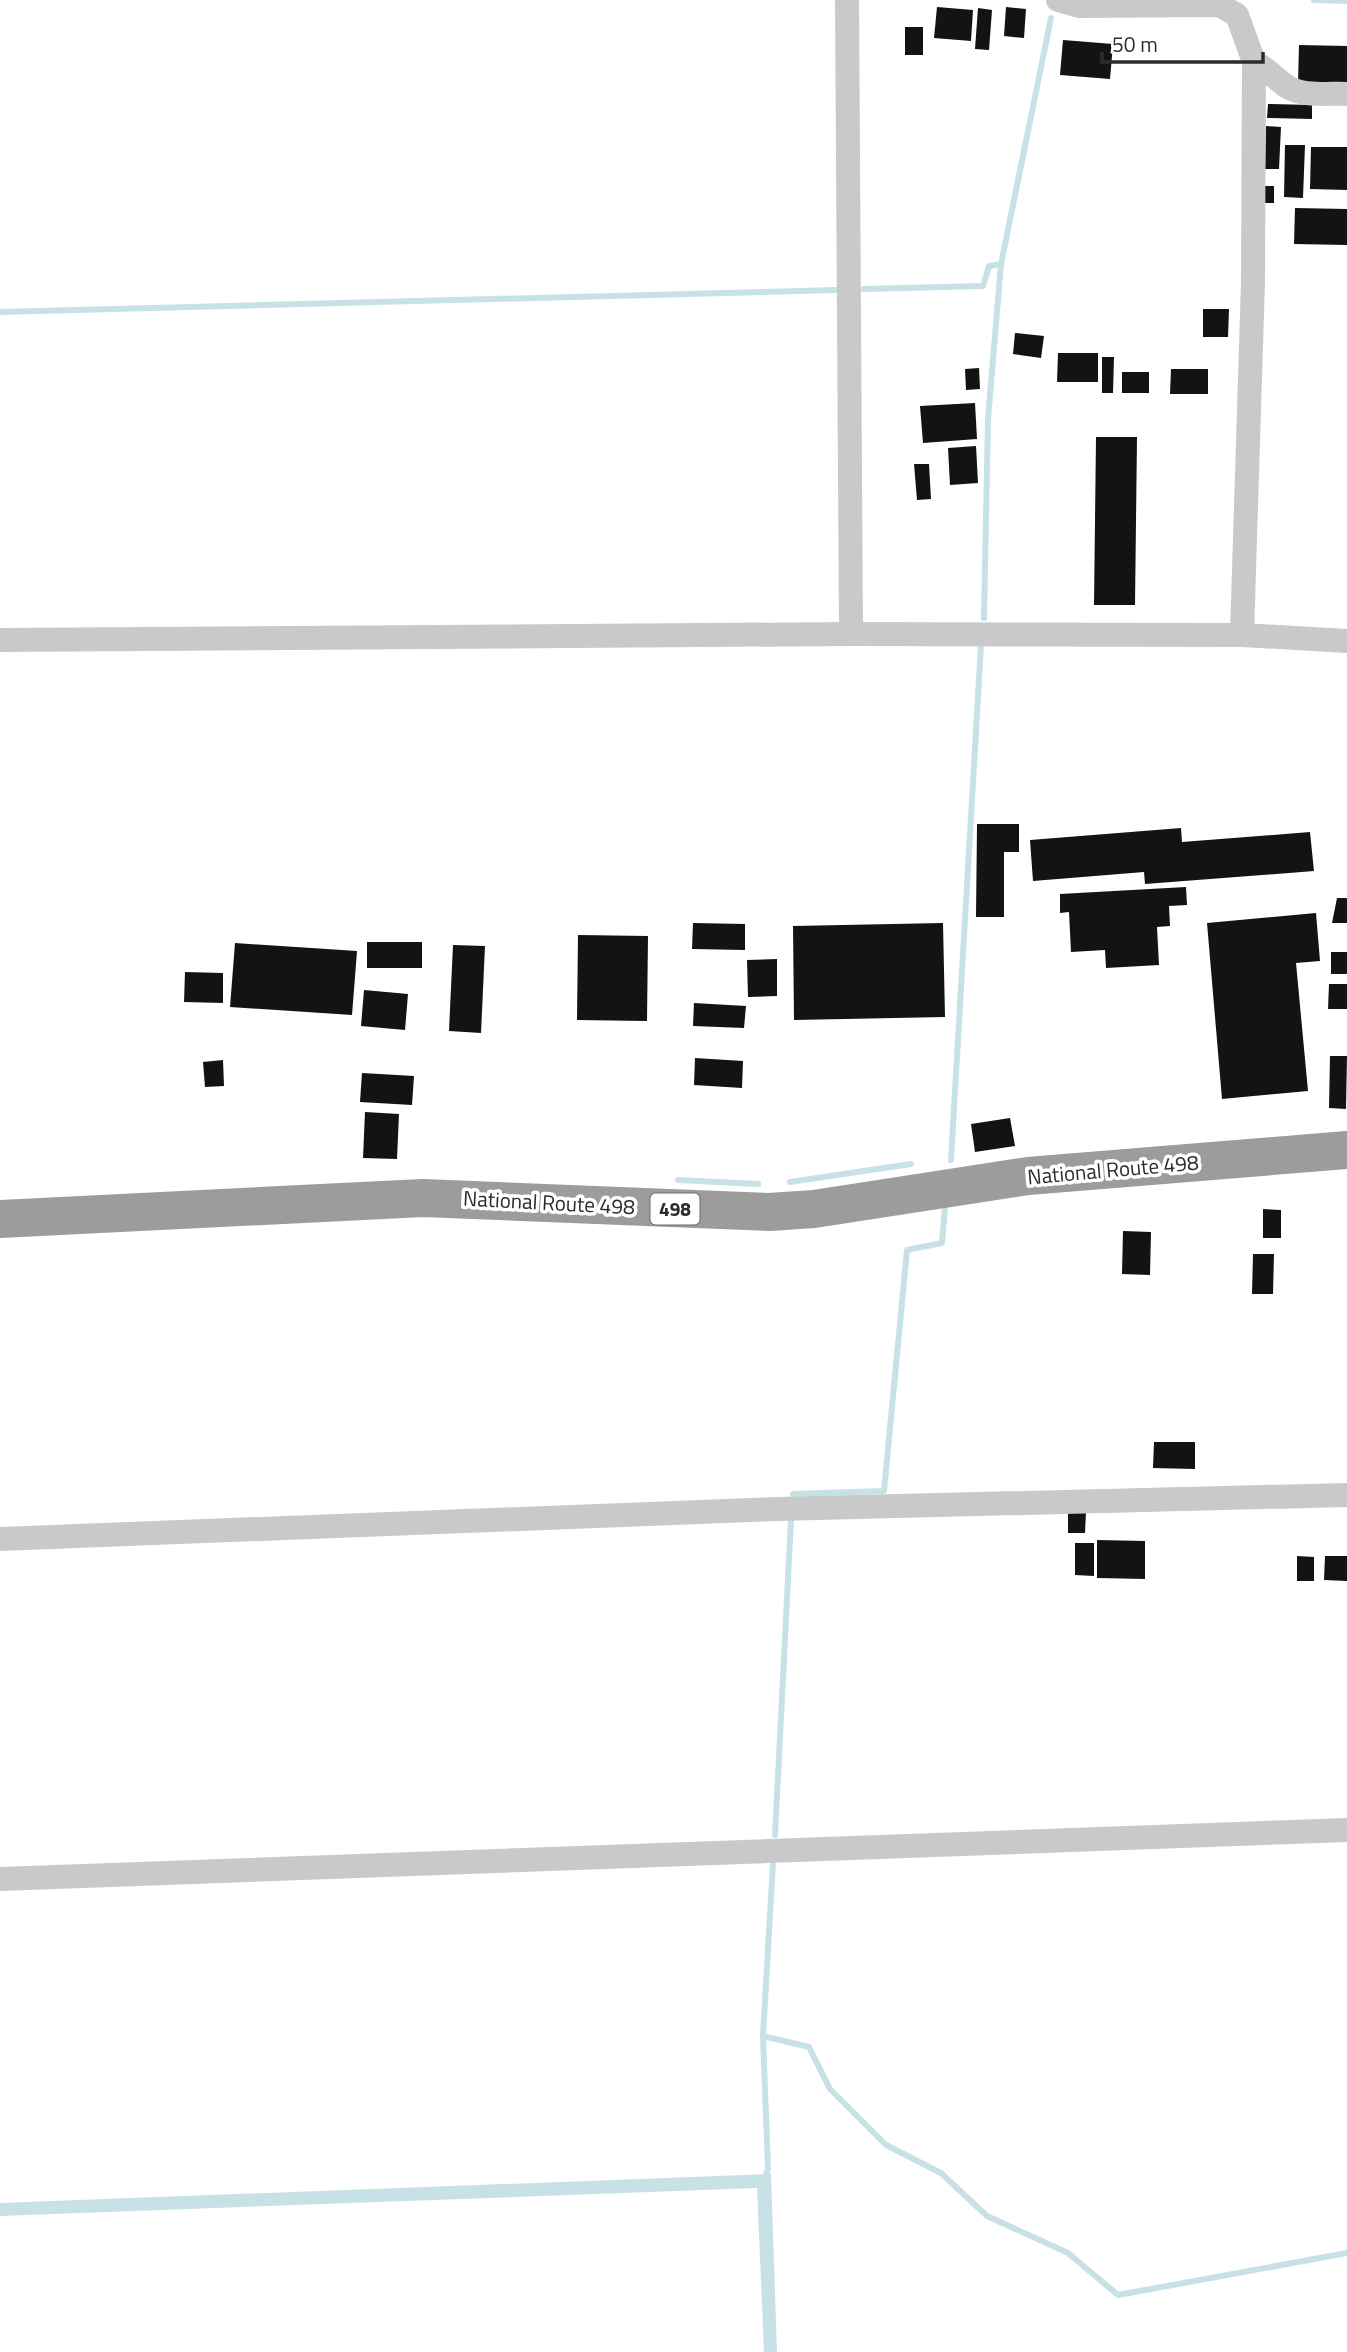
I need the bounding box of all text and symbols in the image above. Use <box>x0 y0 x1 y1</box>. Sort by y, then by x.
scale bar <box>1102 21 1263 65</box>
text: 50 m <box>1112 28 1158 60</box>
street label: National Route 498 <box>1026 1146 1200 1192</box>
street label: National Route 498 <box>462 1182 636 1222</box>
road number: 498 <box>650 1194 700 1224</box>

